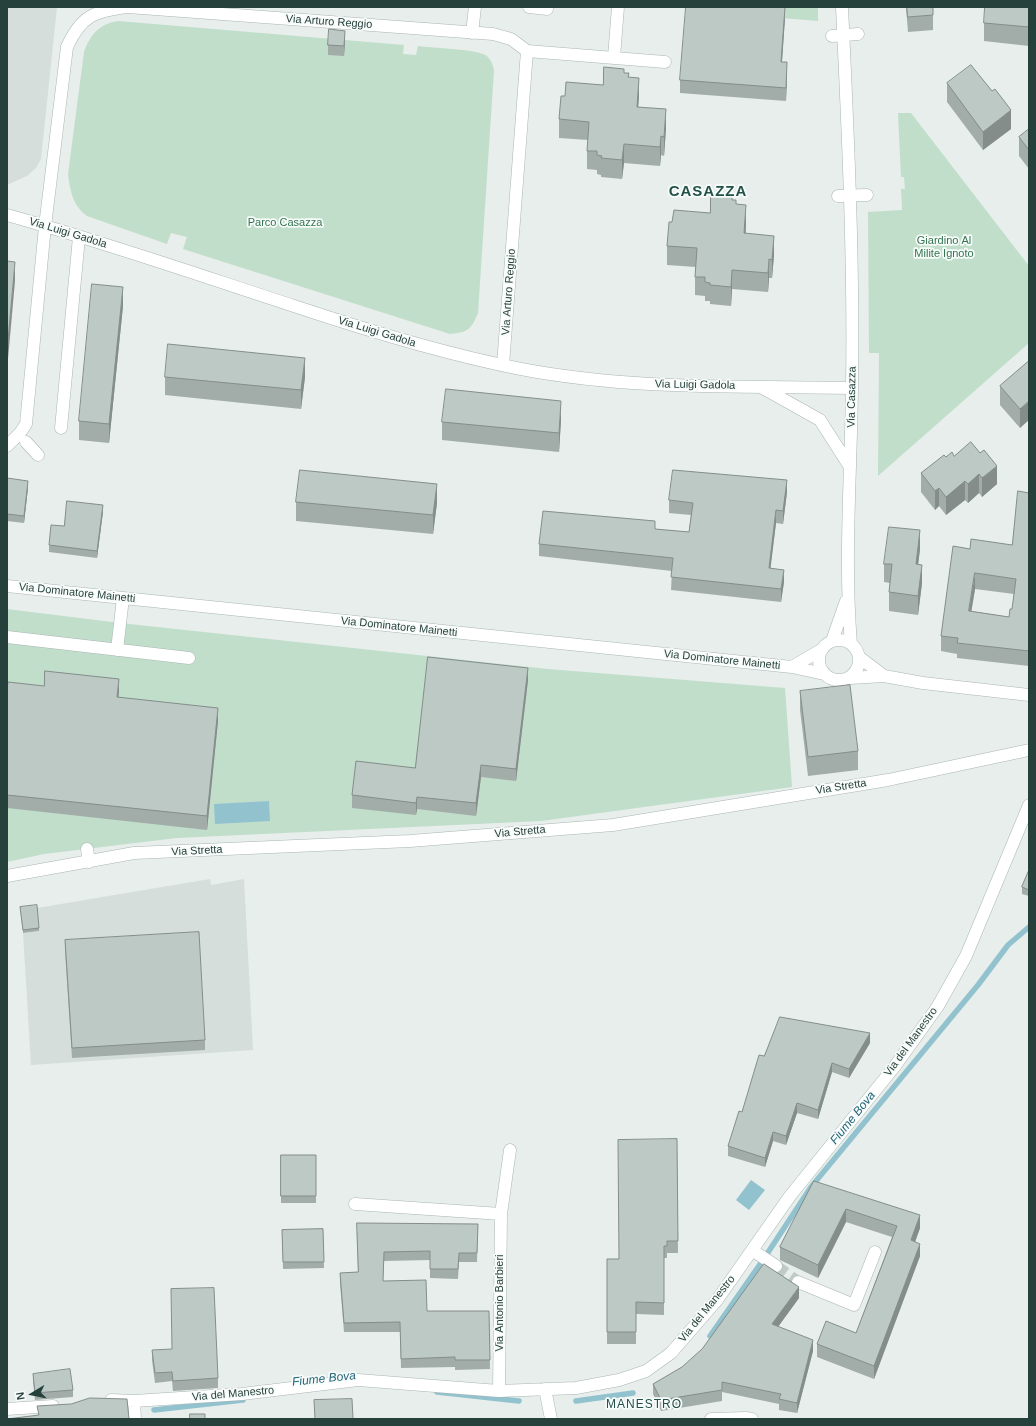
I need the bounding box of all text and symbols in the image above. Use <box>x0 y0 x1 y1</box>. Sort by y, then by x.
street label: Via Arturo Reggio <box>285 12 373 32</box>
district label: CASAZZA <box>669 183 747 201</box>
street label: Via Luigi Gadola <box>28 215 108 251</box>
park label: Parco Casazza <box>248 216 322 230</box>
park label: Giardino Al Milite Ignoto <box>914 234 974 260</box>
street label: Via Arturo Reggio <box>499 248 519 336</box>
street label: Via Luigi Gadola <box>337 314 417 350</box>
street label: Via Casazza <box>845 366 859 428</box>
street label: Via Luigi Gadola <box>655 378 735 392</box>
street label: Via Dominatore Mainetti <box>18 580 136 606</box>
street label: Via Dominatore Mainetti <box>340 614 458 640</box>
street label: Via Dominatore Mainetti <box>663 647 781 673</box>
street label: Via Stretta <box>815 776 867 798</box>
street label: Via Stretta <box>494 823 546 841</box>
street label: Via Stretta <box>171 843 223 859</box>
street label: Via del Manestro <box>881 1005 941 1079</box>
water label: Fiume Bova <box>827 1089 879 1147</box>
street label: Via Antonio Barbieri <box>493 1254 507 1352</box>
street label: Via del Manestro <box>676 1273 738 1345</box>
water label: Fiume Bova <box>291 1368 357 1390</box>
north arrow <box>12 1374 52 1414</box>
street label: Via del Manestro <box>191 1384 275 1404</box>
text: N <box>14 1391 27 1401</box>
district label: MANESTRO <box>606 1398 682 1412</box>

